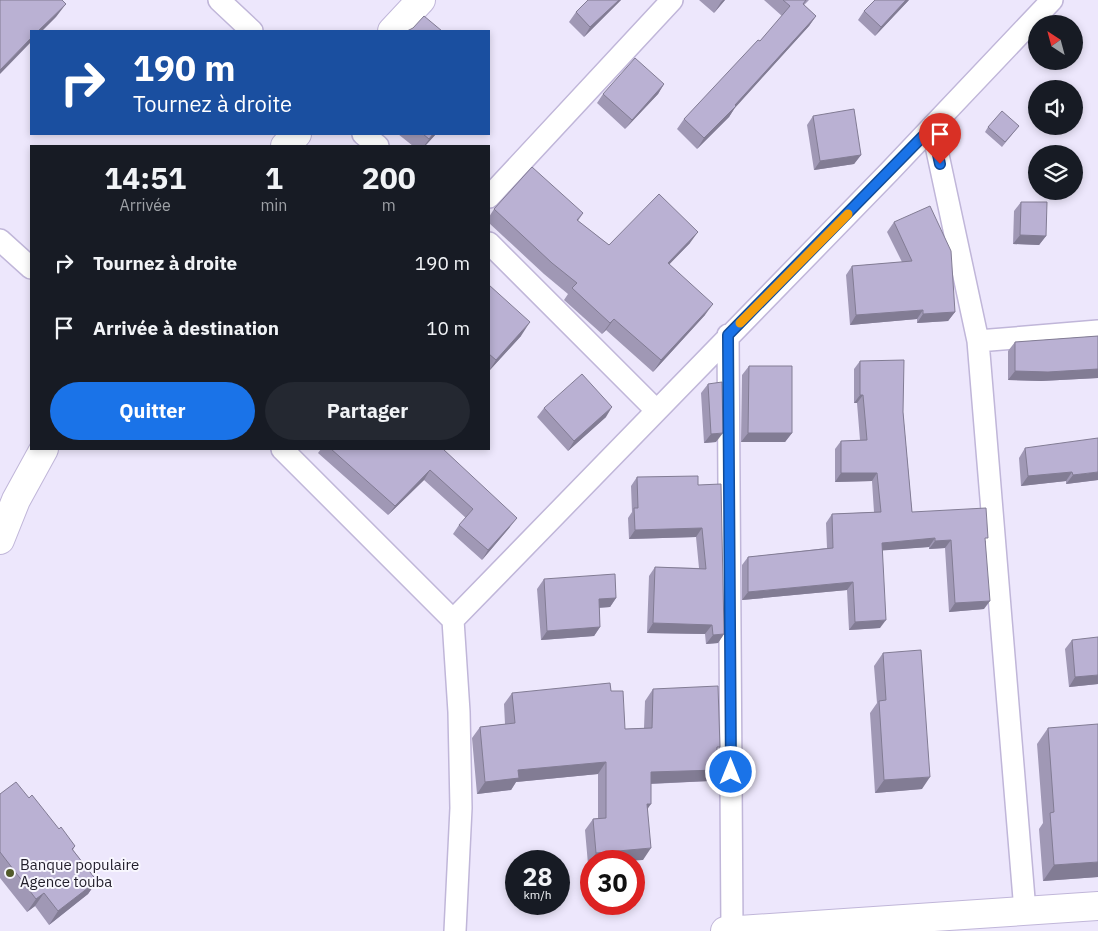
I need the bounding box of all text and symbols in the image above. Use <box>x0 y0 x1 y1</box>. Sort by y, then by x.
north arrow <box>1028 15 1082 70</box>
map controls <box>1028 15 1083 200</box>
text: 190 m <box>133 45 236 91</box>
icon: right <box>50 50 115 115</box>
button: sound <box>1028 80 1083 135</box>
text: Tournez à droite <box>133 89 292 118</box>
pin <box>919 113 961 164</box>
icon: arrive <box>926 120 954 148</box>
button: layers <box>1028 145 1083 200</box>
text: 14:51 <box>104 158 186 197</box>
text: 1 <box>265 158 283 197</box>
text: 200 <box>362 158 416 197</box>
text: Arrivée <box>120 195 171 215</box>
text: min <box>260 195 287 215</box>
text: m <box>382 195 396 215</box>
icon: right <box>50 249 78 277</box>
text: Tournez à droite <box>93 251 237 275</box>
text: 190 m <box>415 251 470 275</box>
icon: arrive <box>50 314 78 342</box>
text: Arrivée à destination <box>93 316 279 340</box>
text: 10 m <box>426 316 470 340</box>
button: Quitter <box>50 382 255 440</box>
button: Partager <box>265 382 470 440</box>
position arrow <box>704 745 756 797</box>
speed limit sign: 30 <box>580 850 645 915</box>
place label: Banque populaire Agence touba <box>20 855 139 891</box>
text: 28 <box>522 860 553 893</box>
marker: Banque populaire Agence touba <box>4 867 16 879</box>
text: km/h <box>523 887 552 902</box>

